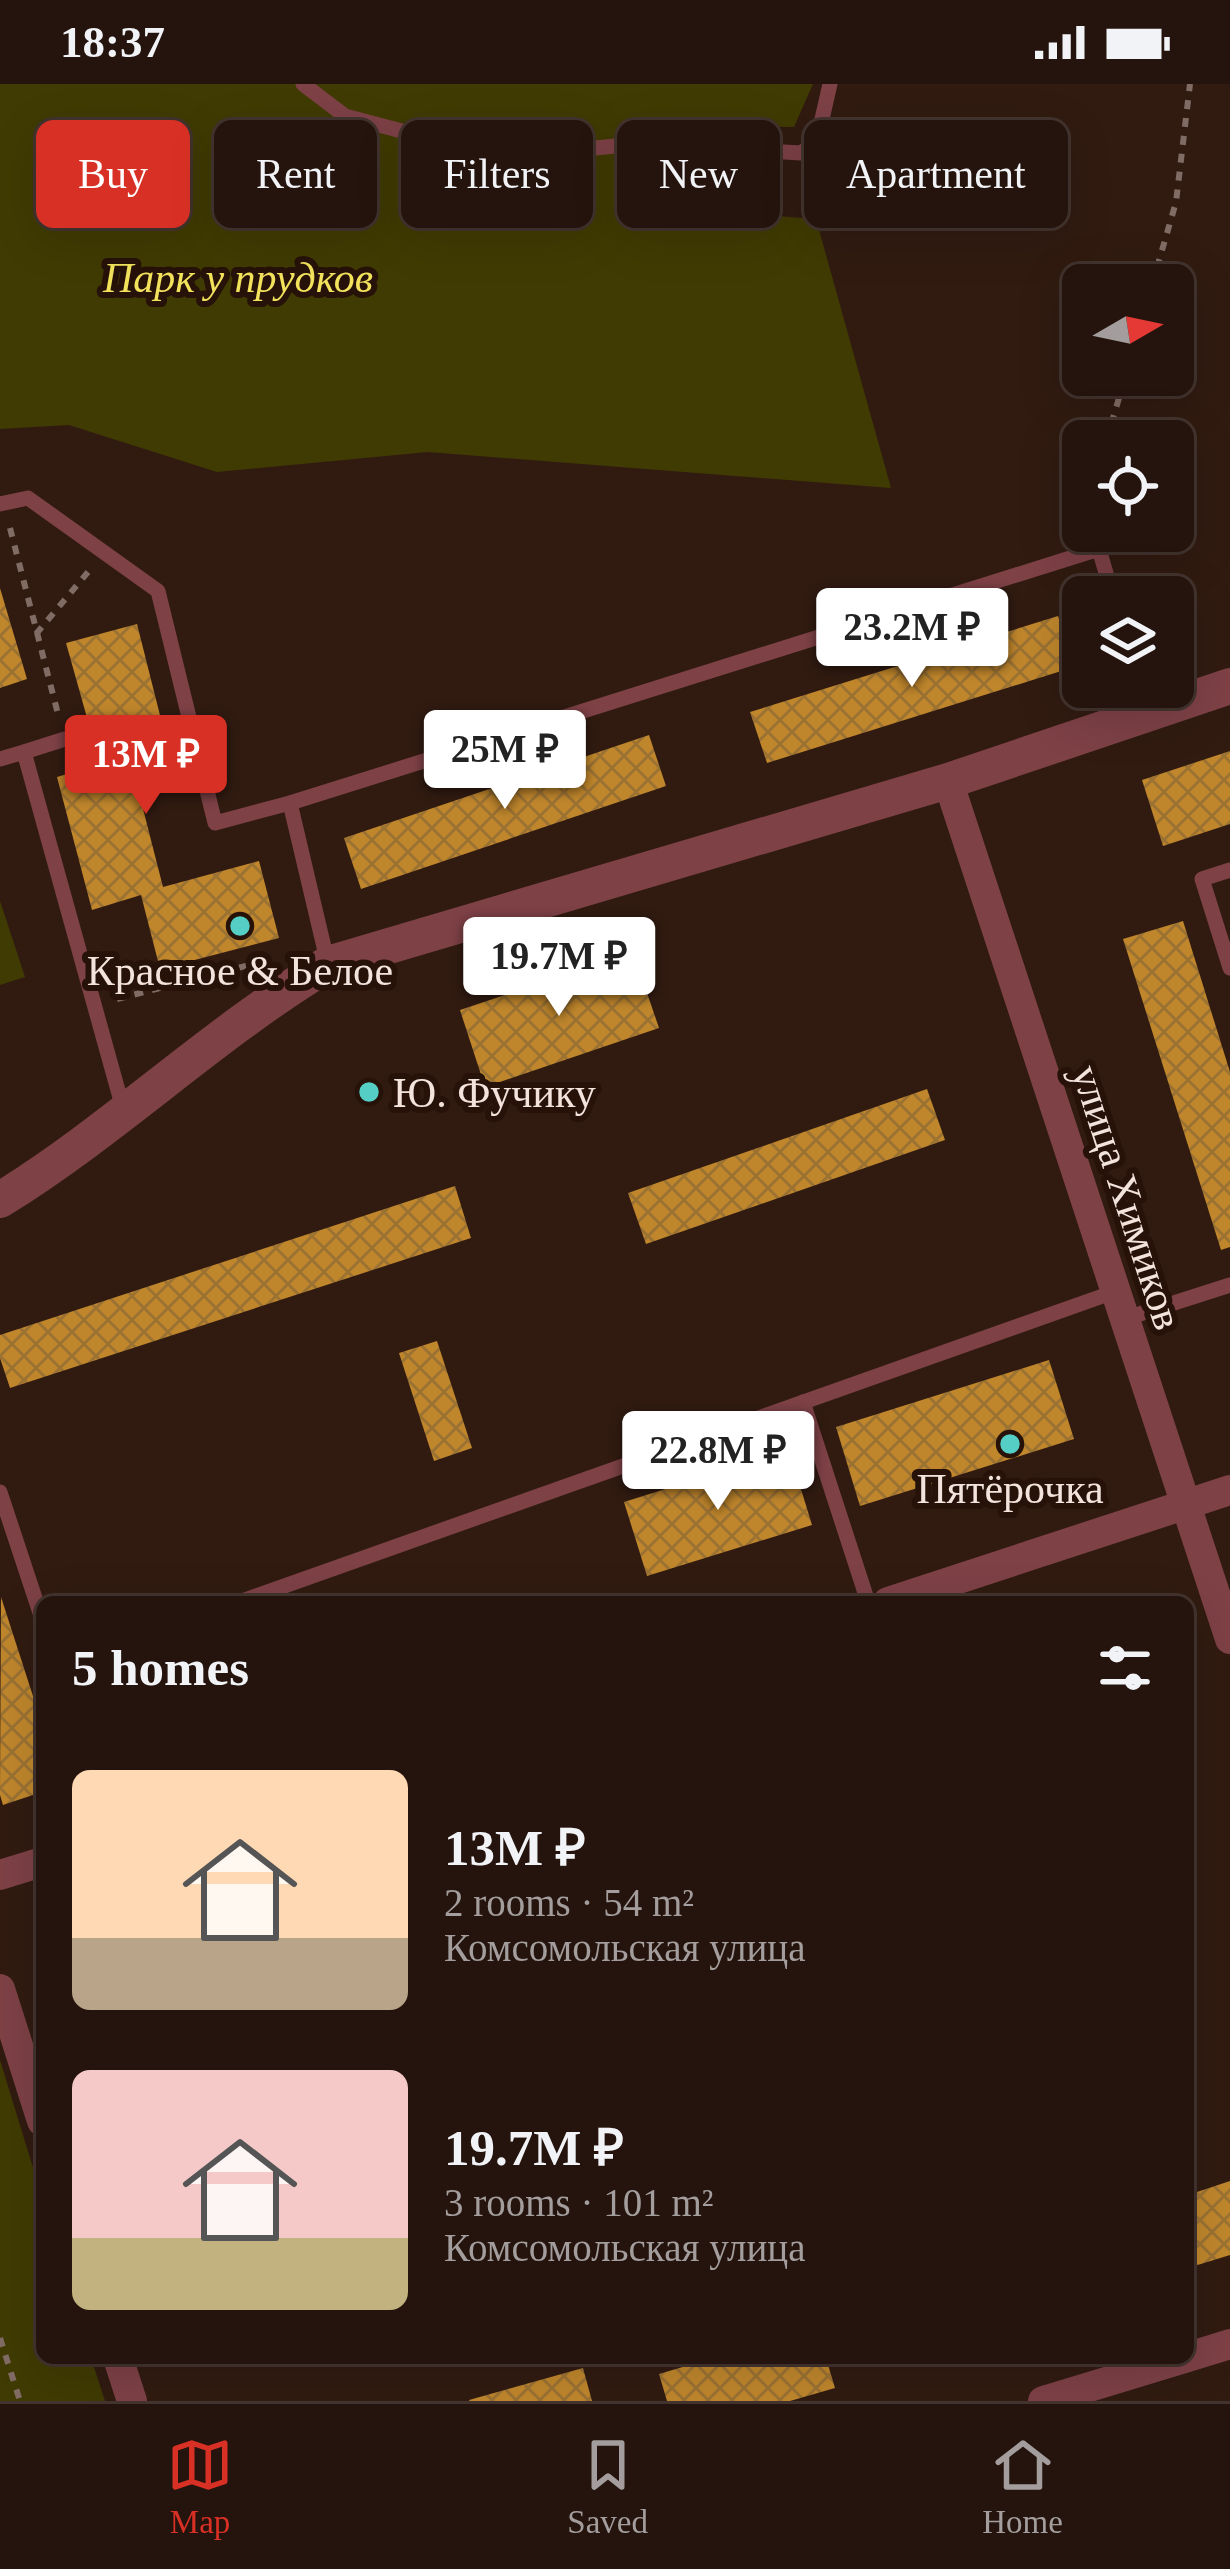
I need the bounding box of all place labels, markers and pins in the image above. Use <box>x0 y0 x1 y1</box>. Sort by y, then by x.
pin: 23.2M ₽ <box>801 588 1023 690</box>
pin: 25M ₽ <box>421 710 589 812</box>
pin: 13M ₽ <box>62 715 230 817</box>
marker: Красное & Белое <box>227 913 253 939</box>
pin: 19.7M ₽ <box>448 917 670 1019</box>
place label: Красное & Белое <box>87 948 393 994</box>
place label: Ю. Фучику <box>393 1070 596 1116</box>
marker: Ю. Фучику <box>356 1079 382 1105</box>
pin: 22.8M ₽ <box>607 1411 829 1513</box>
marker: Пятёрочка <box>997 1431 1023 1457</box>
place label: Пятёрочка <box>916 1466 1104 1512</box>

